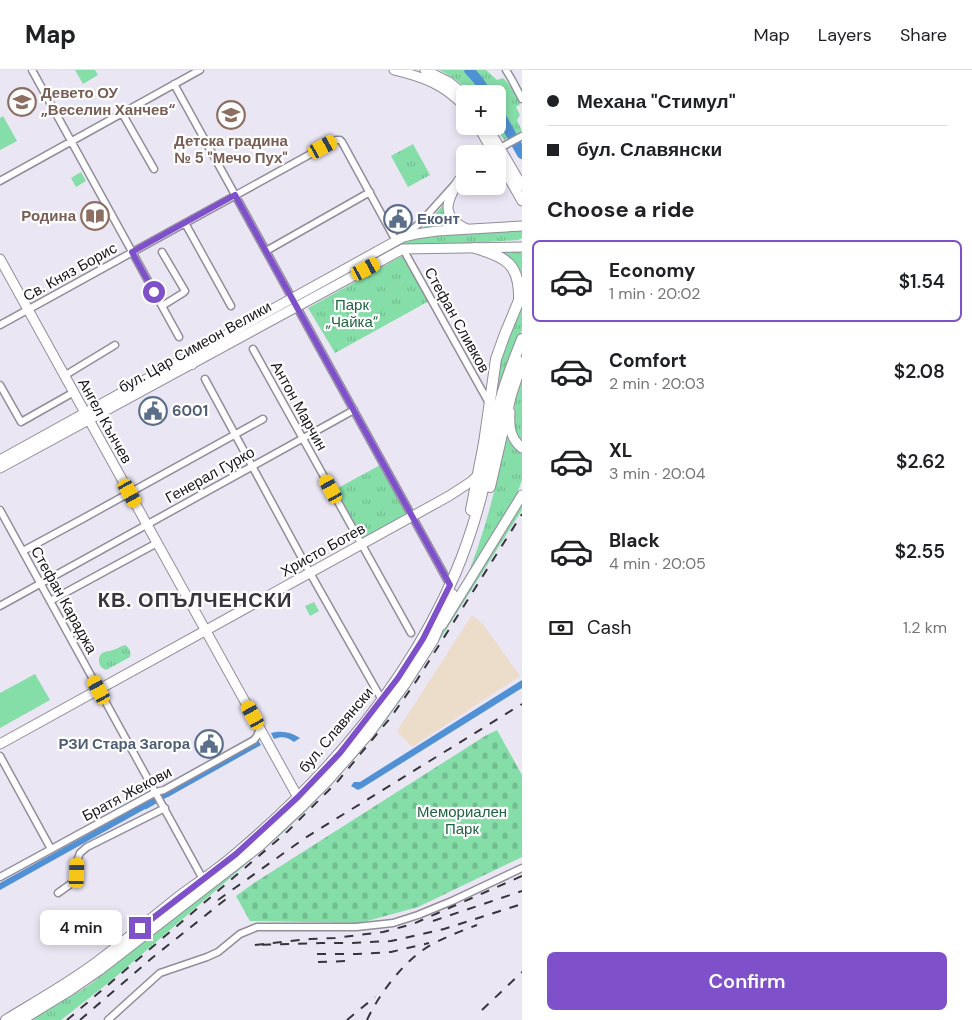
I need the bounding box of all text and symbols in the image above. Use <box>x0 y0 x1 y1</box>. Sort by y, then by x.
text: Map <box>25 19 76 50</box>
text: Map <box>754 23 790 47</box>
text: Layers <box>818 23 872 47</box>
text: Share <box>900 23 947 47</box>
place label: Девето ОУ „Веселин Ханчев“ <box>41 83 175 120</box>
map controls <box>456 85 506 195</box>
button: + <box>456 85 506 135</box>
school or university icon: Девето ОУ „Веселин Ханчев“ <box>7 87 37 117</box>
text: Механа "Стимул" <box>577 89 736 114</box>
school or university icon: Детска градина № 5 "Мечо Пух" <box>216 100 246 130</box>
place label: Детска градина № 5 "Мечо Пух" <box>174 131 289 168</box>
car <box>306 133 339 161</box>
text: бул. Славянски <box>577 137 722 162</box>
button: − <box>456 145 506 195</box>
text: Choose a ride <box>547 195 695 224</box>
library icon: Родина <box>80 201 110 231</box>
public building icon: Еконт <box>383 204 413 234</box>
place label: Родина <box>21 206 77 226</box>
place label: Еконт <box>417 209 460 229</box>
street label: Св. Княз Борис <box>20 238 121 306</box>
car <box>349 255 382 283</box>
text: Economy <box>609 258 696 283</box>
icon: car <box>549 259 594 304</box>
street label: Стефан Сливков <box>420 264 494 376</box>
text: $1.54 <box>899 269 945 294</box>
route start <box>143 281 165 303</box>
text: 1 min · 20:02 <box>609 283 700 304</box>
park label: Парк „Чайка“ <box>326 295 379 332</box>
street label: бул. Цар Симеон Велики <box>115 297 275 397</box>
text: Comfort <box>609 348 687 373</box>
icon: car <box>549 349 594 394</box>
street label: Антон Марчин <box>266 358 332 454</box>
text: $2.08 <box>894 359 945 384</box>
text: 2 min · 20:03 <box>609 373 705 394</box>
street label: Ангел Кънчев <box>73 375 137 467</box>
public building icon: 6001 <box>138 396 168 426</box>
place label: 6001 <box>172 401 208 421</box>
text: XL <box>609 438 632 463</box>
icon: car <box>549 439 594 484</box>
street label: Генерал Гурко <box>162 442 258 508</box>
text: $2.62 <box>896 449 945 474</box>
text: 3 min · 20:04 <box>609 463 706 484</box>
car <box>317 472 344 506</box>
car <box>116 476 143 510</box>
street label: Христо Ботев <box>277 518 369 582</box>
text: Black <box>609 528 660 553</box>
icon: car <box>549 529 594 574</box>
text: $2.55 <box>895 539 945 564</box>
street label: Стефан Караджа <box>26 543 102 658</box>
text: 4 min · 20:05 <box>609 553 706 574</box>
district label: КВ. ОПЪЛЧЕНСКИ <box>98 587 292 613</box>
icon: cash <box>547 614 575 642</box>
text: Cash <box>587 615 631 640</box>
text: 1.2 km <box>903 617 947 638</box>
car <box>85 673 112 707</box>
street label: бул. Славянски <box>294 683 378 777</box>
car <box>239 698 266 732</box>
public building icon: РЗИ Стара Загора <box>194 729 224 759</box>
place label: РЗИ Стара Загора <box>58 734 191 754</box>
street label: Братя Жекови <box>79 762 175 826</box>
park label: Мемориален Парк <box>417 802 507 839</box>
car <box>68 858 85 888</box>
callout: 4 min <box>40 910 122 946</box>
text: 4 min <box>60 917 102 938</box>
route end <box>129 917 151 939</box>
button: Confirm <box>547 952 947 1010</box>

